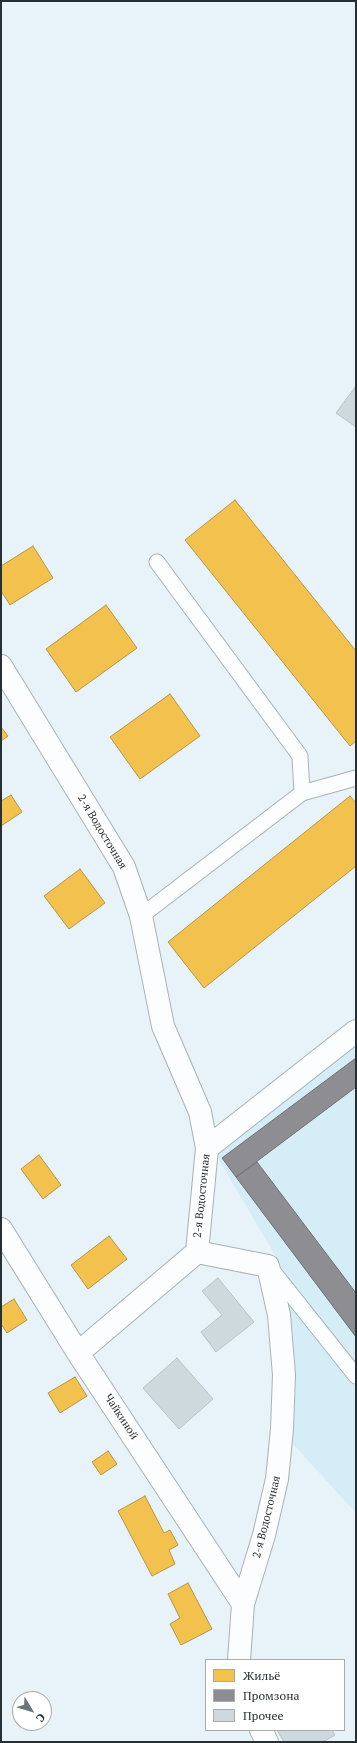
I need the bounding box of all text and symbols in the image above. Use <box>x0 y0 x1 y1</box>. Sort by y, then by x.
street label: 2-я Водосточная <box>75 792 129 872</box>
street label: 2-я Водосточная <box>191 1153 213 1239</box>
street label: Чайкиной <box>101 1392 141 1442</box>
street label: 2-я Водосточная <box>250 1474 284 1560</box>
legend <box>205 1659 345 1731</box>
text: Жильё <box>243 1668 280 1683</box>
text: Промзона <box>243 1688 300 1703</box>
north arrow <box>12 1691 52 1731</box>
text: Прочее <box>243 1708 284 1723</box>
text: С <box>33 1711 48 1725</box>

